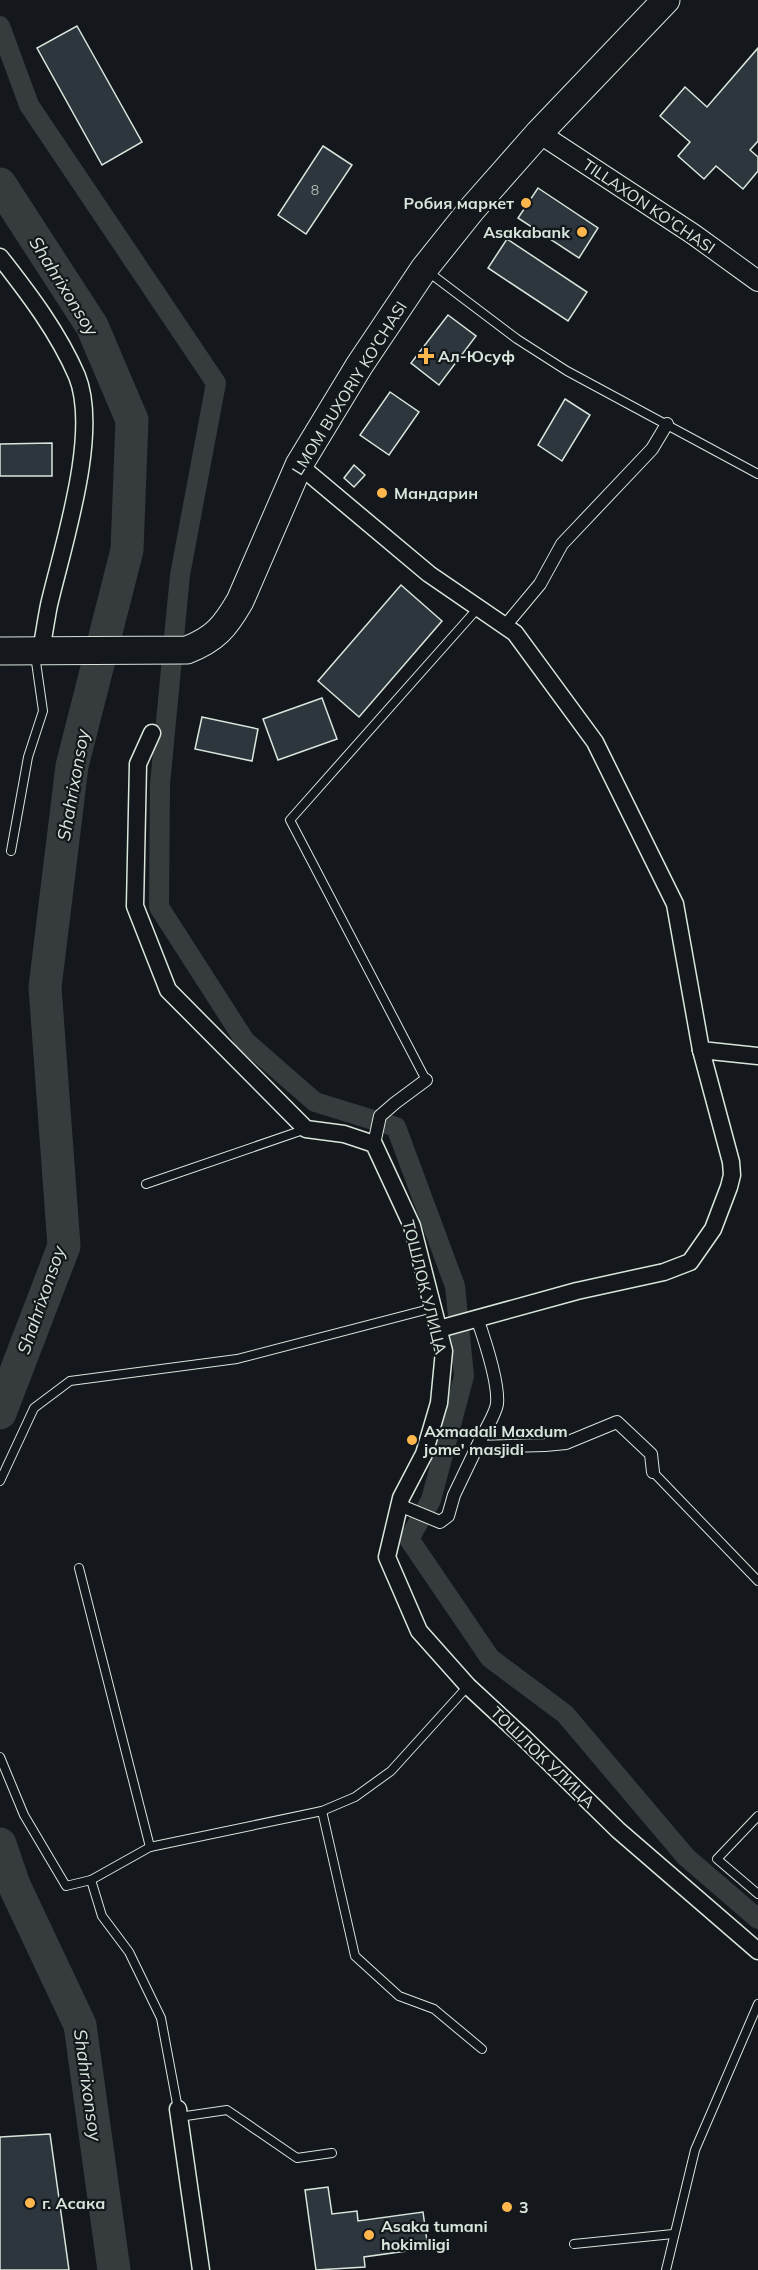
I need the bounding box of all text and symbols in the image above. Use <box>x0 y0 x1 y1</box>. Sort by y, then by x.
street label: TILLAXON KO'CHASI <box>579 154 719 258</box>
house number: 8 <box>311 181 319 199</box>
place label: Робия маркет <box>404 193 514 213</box>
marker: Робия маркет <box>519 196 533 210</box>
place label: Asakabank <box>483 222 571 242</box>
marker: Asakabank <box>575 225 589 239</box>
water label: Shahrixonsoy <box>24 232 104 341</box>
street label: LMOM BUXORIY KO'CHASI <box>287 297 411 479</box>
place label: Ал-Юсуф <box>438 346 515 366</box>
marker: Ал-Юсуф <box>419 349 433 363</box>
place label: Мандарин <box>394 483 478 503</box>
marker: Мандарин <box>375 486 389 500</box>
water label: Shahrixonsoy <box>52 726 94 843</box>
street label: ТОШЛОК УЛИЦА <box>399 1218 451 1356</box>
water label: Shahrixonsoy <box>12 1242 71 1357</box>
place label: Axmadali Maxdum jome' masjidi <box>422 1421 568 1459</box>
marker: Axmadali Maxdum jome' masjidi <box>405 1433 419 1447</box>
street label: ТОШЛОК УЛИЦА <box>487 1702 599 1812</box>
water label: Shahrixonsoy <box>69 2028 107 2144</box>
place label: г. Асака <box>42 2193 105 2213</box>
marker: г. Асака <box>23 2196 37 2210</box>
place label: 3 <box>519 2197 529 2217</box>
marker: 3 <box>500 2200 514 2214</box>
place label: Asaka tumani hokimligi <box>381 2216 488 2254</box>
marker: Asaka tumani hokimligi <box>362 2228 376 2242</box>

